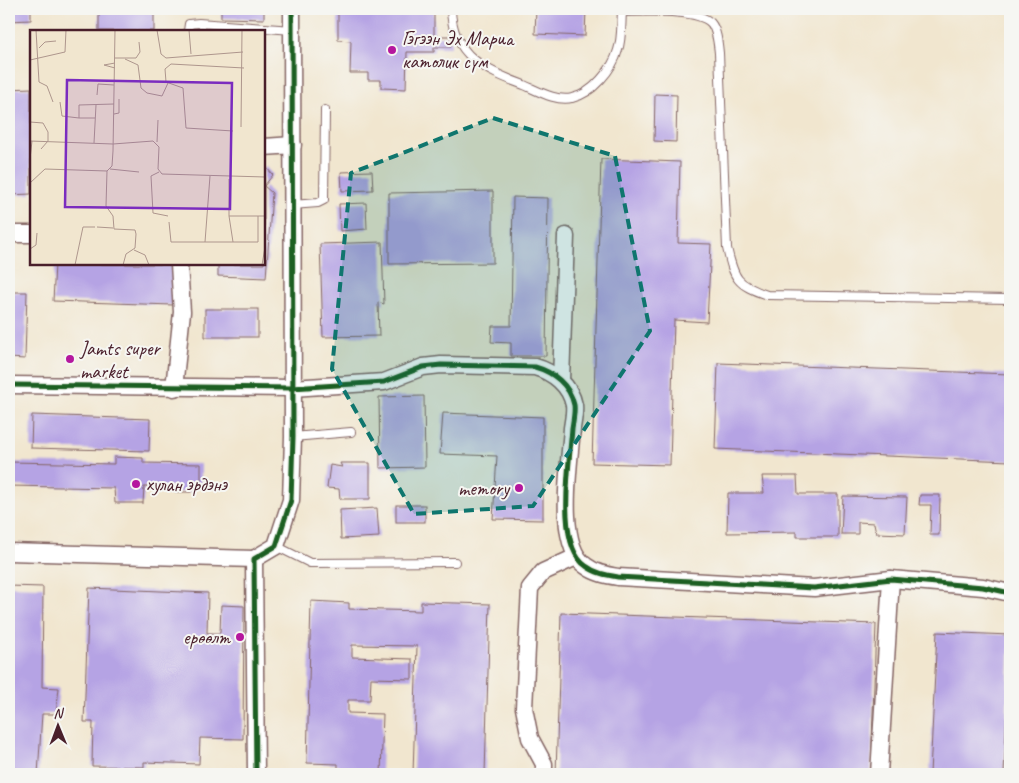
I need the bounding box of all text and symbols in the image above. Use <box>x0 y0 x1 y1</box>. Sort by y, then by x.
place label: Гэгээн Эх Мариа католик сүм <box>402 26 515 74</box>
inset map <box>30 30 265 265</box>
marker: Гэгээн Эх Мариа католик сүм <box>386 44 398 56</box>
place label: Jamts super market <box>79 336 161 384</box>
marker: Jamts super market <box>64 353 76 365</box>
place label: хулан эрдэнэ <box>146 472 229 497</box>
place label: memory <box>458 476 511 501</box>
marker: хулан эрдэнэ <box>130 478 142 490</box>
marker: memory <box>513 482 525 494</box>
place label: ерөөлт <box>183 625 232 650</box>
marker: ерөөлт <box>234 631 246 643</box>
north arrow <box>32 700 82 750</box>
text: N <box>53 705 65 722</box>

